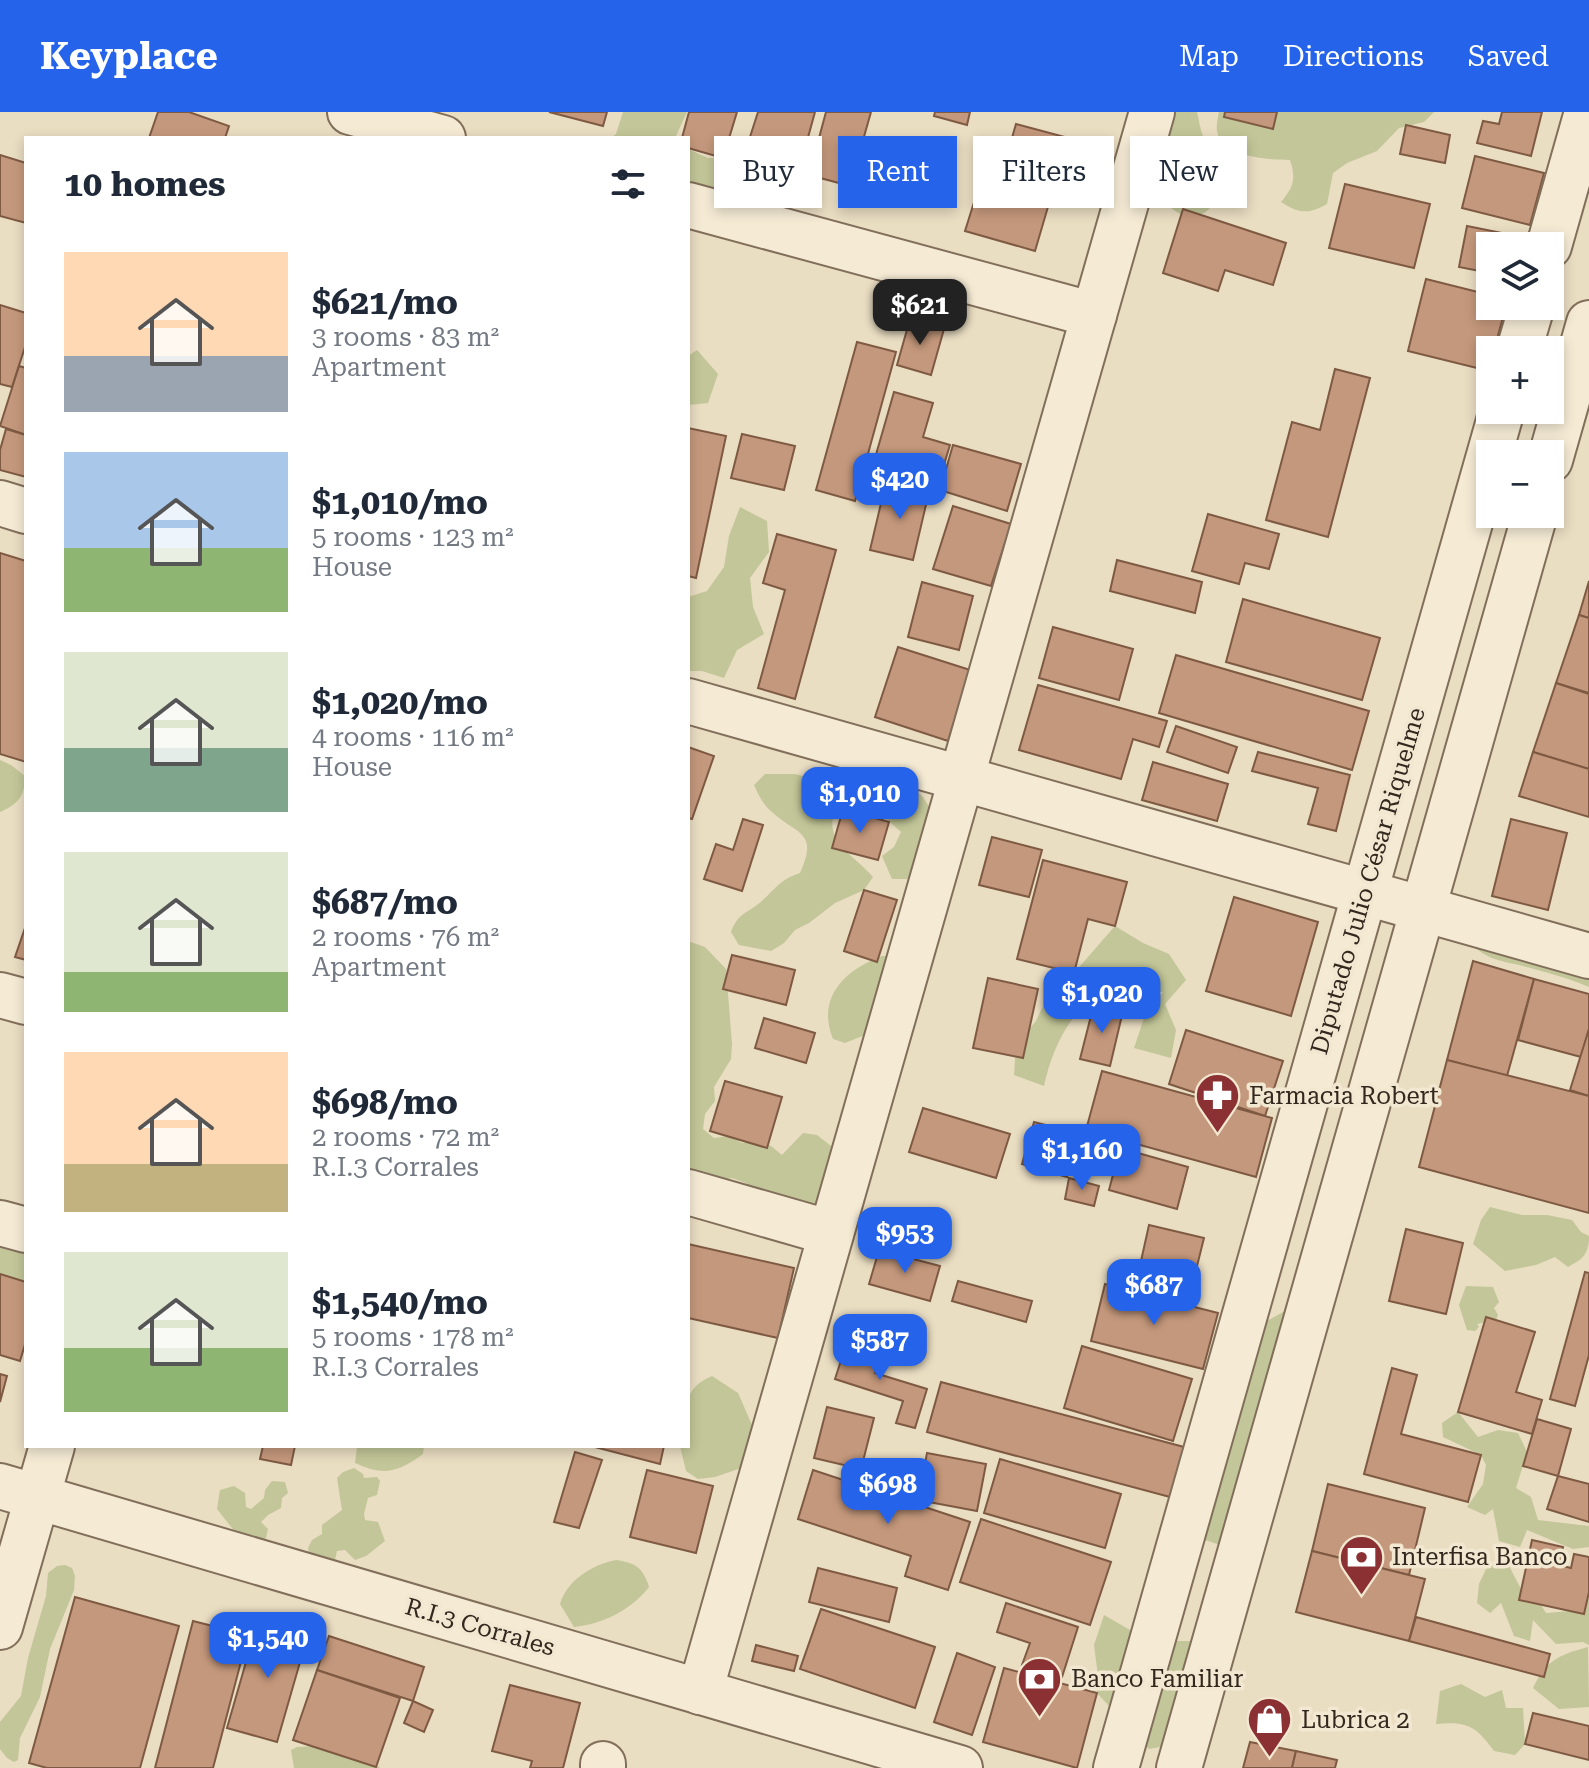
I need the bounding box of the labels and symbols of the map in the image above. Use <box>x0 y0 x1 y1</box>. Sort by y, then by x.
pin: $621 <box>873 279 967 347</box>
pin: $420 <box>853 453 947 521</box>
street label: Diputado Julio César Riquelme <box>1305 704 1431 1058</box>
pin: $1,010 <box>795 767 925 835</box>
pin: $1,020 <box>1037 967 1167 1035</box>
pharmacy icon: Farmacia Robert <box>1194 1072 1242 1135</box>
place label: Farmacia Robert <box>1249 1082 1439 1110</box>
pin: $1,160 <box>1017 1124 1147 1192</box>
pin: $953 <box>858 1207 952 1275</box>
pin: $687 <box>1107 1259 1201 1327</box>
pin: $587 <box>833 1314 927 1382</box>
pin: $698 <box>841 1458 935 1526</box>
bank icon: Interfisa Banco <box>1337 1533 1385 1596</box>
place label: Interfisa Banco <box>1392 1543 1568 1571</box>
street label: R.I.3 Corrales <box>402 1592 558 1662</box>
pin: $1,540 <box>203 1612 333 1680</box>
bank icon: Banco Familiar <box>1016 1655 1064 1718</box>
place label: Banco Familiar <box>1071 1665 1243 1693</box>
shop icon: Lubrica 2 <box>1246 1696 1294 1759</box>
place label: Lubrica 2 <box>1301 1706 1410 1734</box>

